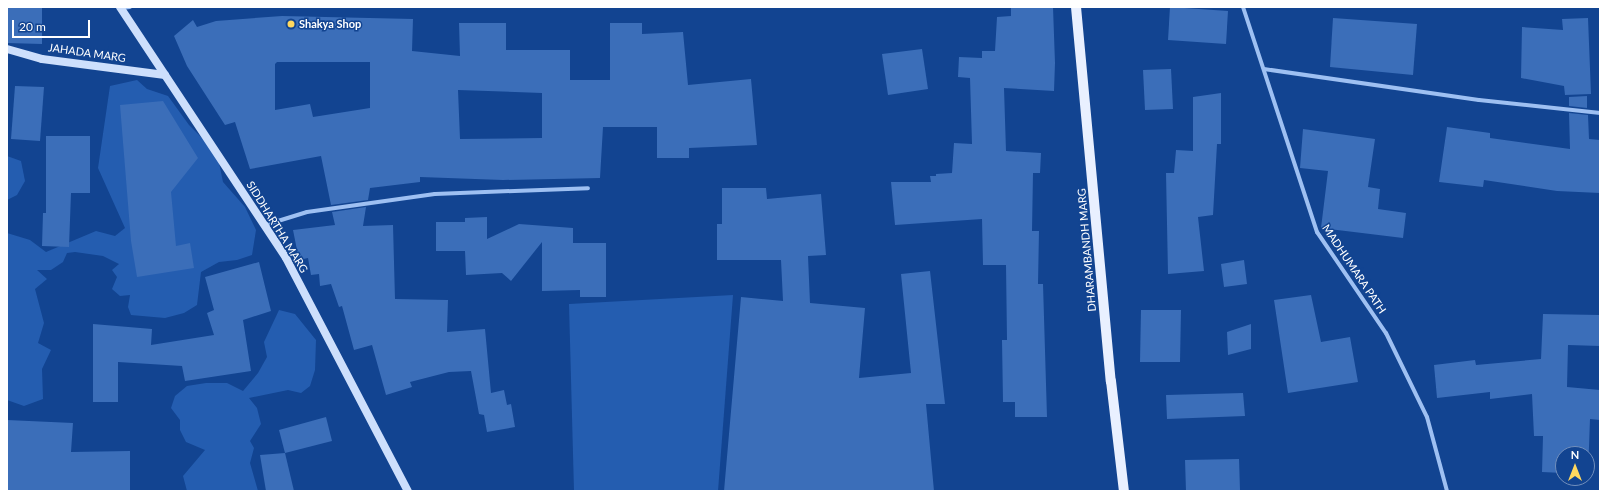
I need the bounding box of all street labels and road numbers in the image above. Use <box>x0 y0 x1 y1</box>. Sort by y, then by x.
street label: JAHADA MARG <box>47 41 127 65</box>
street label: SIDDHARTHA MARG <box>243 179 311 275</box>
street label: DHARAMBANDH MARG <box>1075 188 1099 312</box>
street label: MADHUMARA PATH <box>1319 222 1389 316</box>

